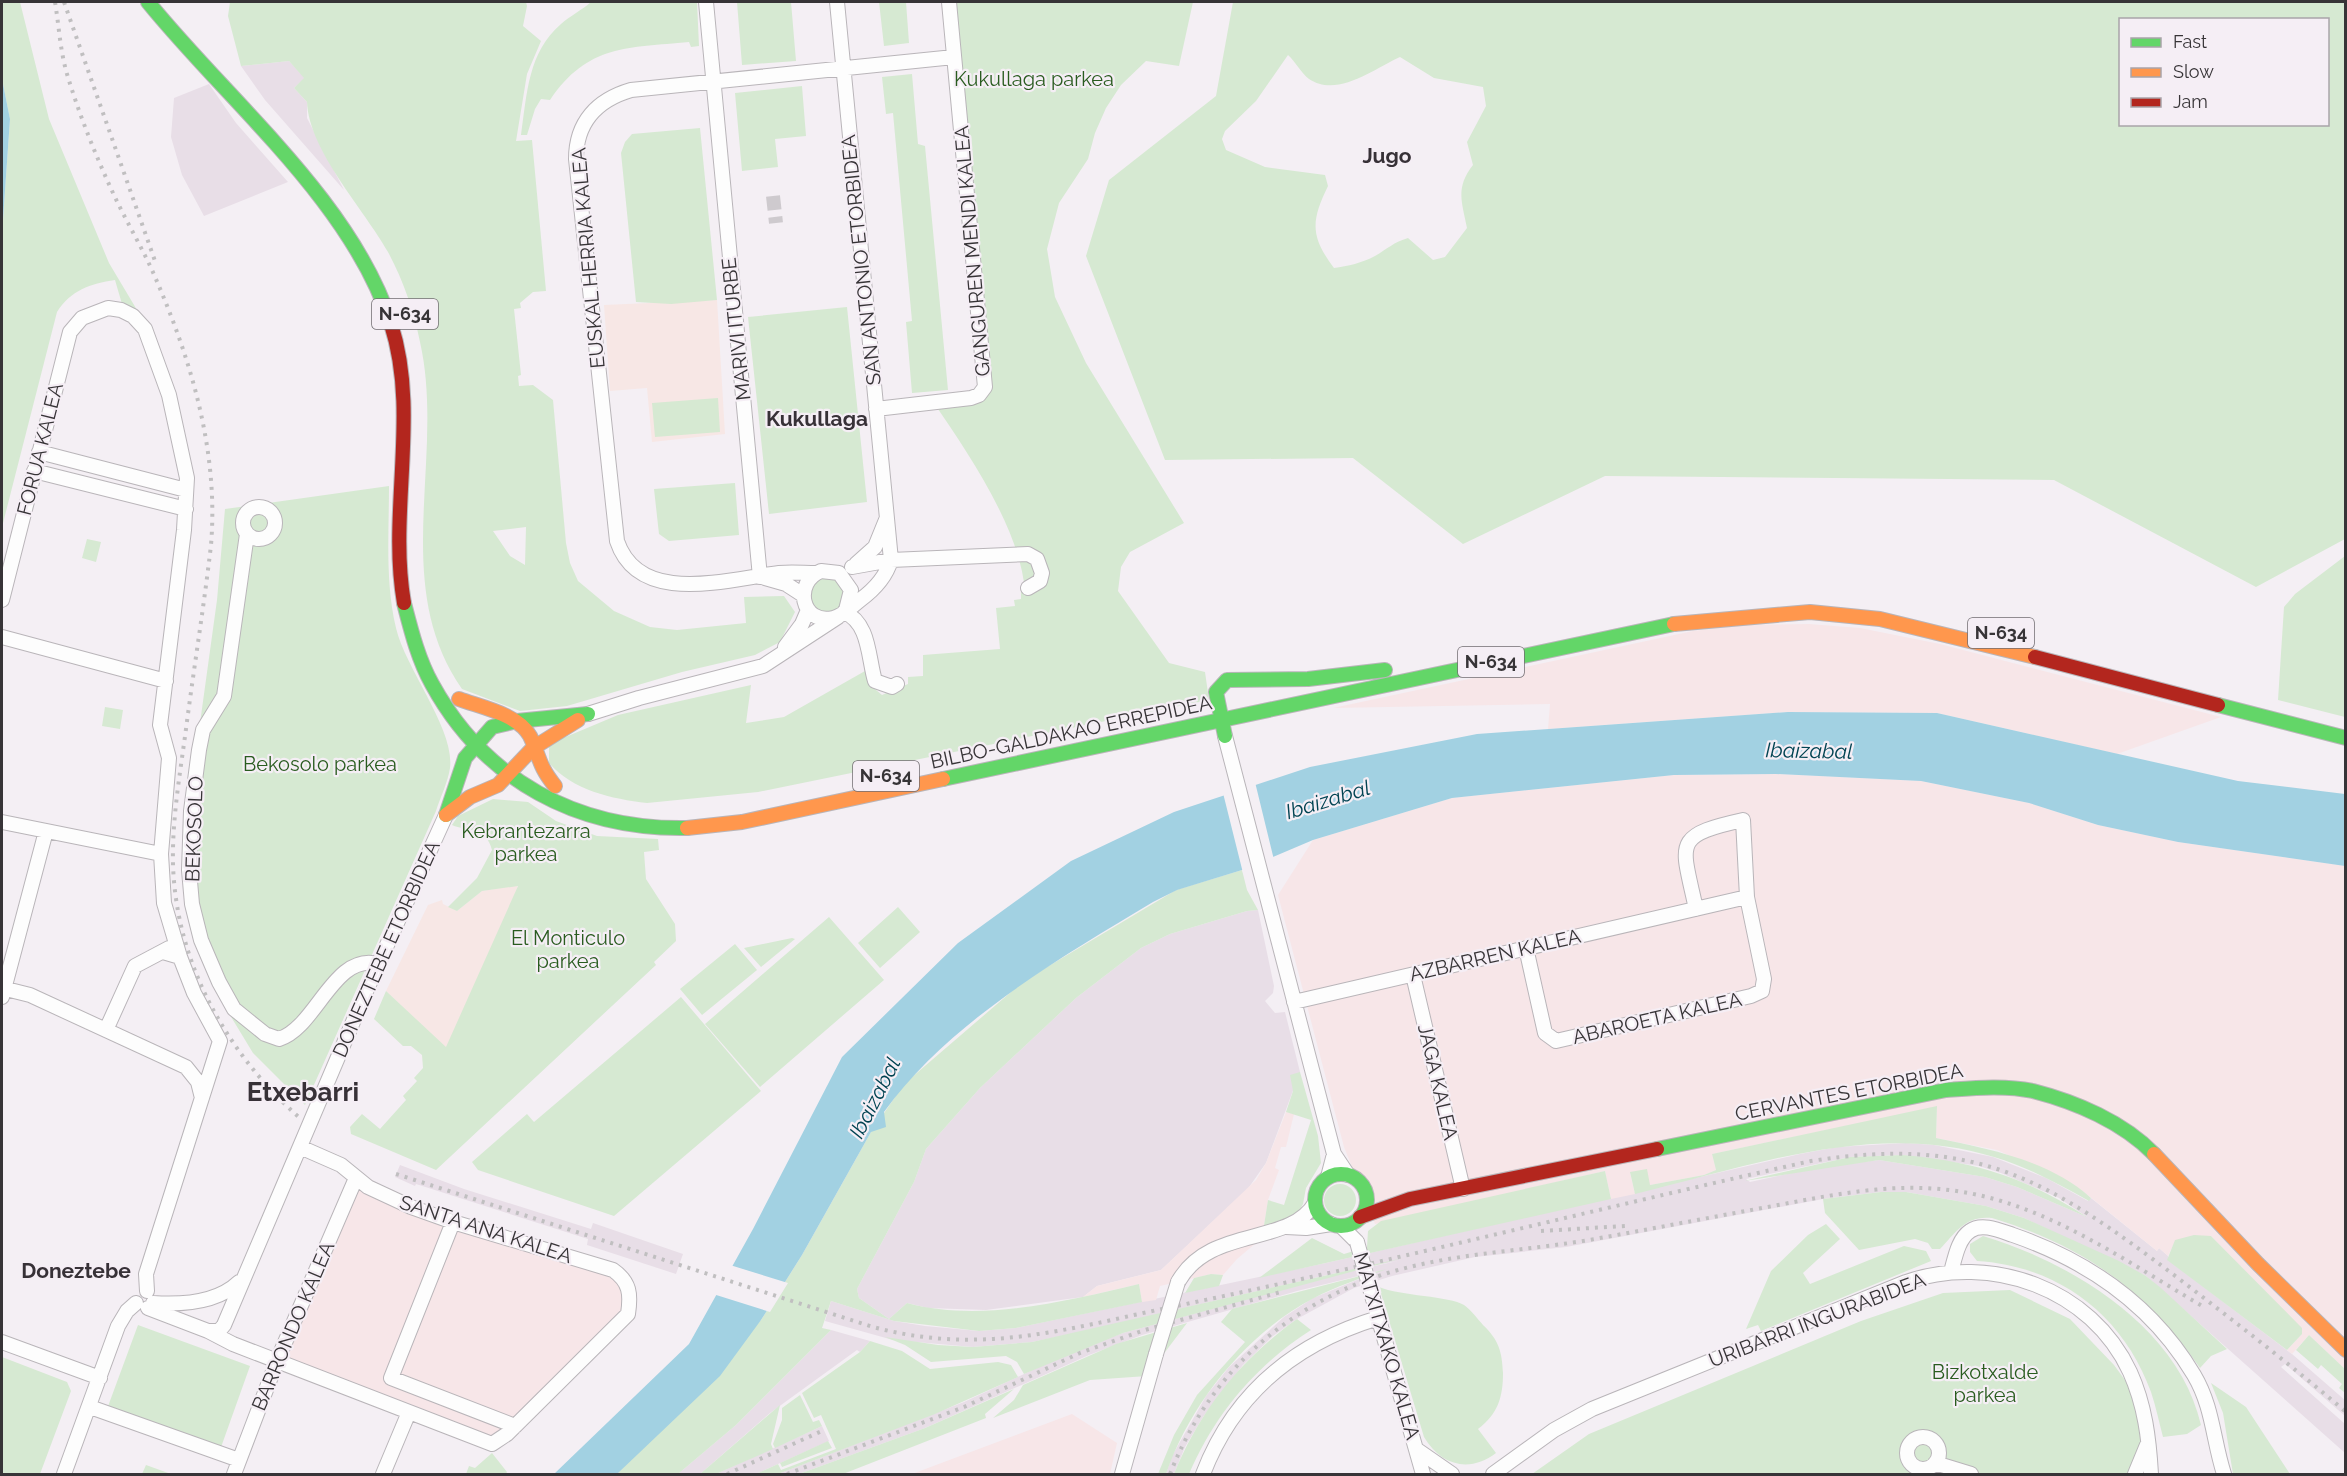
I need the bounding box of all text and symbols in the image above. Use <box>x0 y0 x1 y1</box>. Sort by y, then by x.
legend <box>2119 18 2329 126</box>
text: Fast <box>2173 31 2207 52</box>
text: Slow <box>2173 61 2214 82</box>
park label: Kukullaga parkea <box>954 67 1114 91</box>
text: Jam <box>2173 91 2208 112</box>
street label: GANGUREN MENDI KALEA <box>949 124 995 377</box>
street label: SAN ANTONIO ETORBIDEA <box>836 133 886 386</box>
district label: Jugo <box>1362 143 1412 168</box>
street label: EUSKAL HERRIA KALEA <box>566 146 610 369</box>
street label: MARIVI ITURBE <box>717 256 755 402</box>
road number: N-634 <box>372 299 438 329</box>
street label: FORUA KALEA <box>12 380 68 518</box>
district label: Kukullaga <box>766 406 868 431</box>
road number: N-634 <box>1968 618 2034 648</box>
road number: N-634 <box>1458 647 1524 677</box>
street label: BILBO-GALDAKAO ERREPIDEA <box>928 690 1215 774</box>
water label: Ibaizabal <box>1765 737 1853 764</box>
park label: Bekosolo parkea <box>243 752 397 776</box>
road number: N-634 <box>853 761 919 791</box>
water label: Ibaizabal <box>1282 775 1373 824</box>
street label: BEKOSOLO <box>180 776 208 882</box>
park label: Kebrantezarra parkea <box>461 819 591 866</box>
street label: DONEZTEBE ETORBIDEA <box>327 836 445 1061</box>
street label: AZBARREN KALEA <box>1407 923 1584 986</box>
park label: El Monticulo parkea <box>511 926 625 973</box>
street label: ABAROETA KALEA <box>1570 987 1744 1049</box>
street label: JAGA KALEA <box>1413 1022 1463 1143</box>
water label: Ibaizabal <box>844 1053 906 1142</box>
street label: CERVANTES ETORBIDEA <box>1733 1058 1965 1126</box>
district label: Etxebarri <box>247 1077 359 1107</box>
street label: SANTA ANA KALEA <box>397 1190 576 1268</box>
street label: BARRONDO KALEA <box>247 1237 340 1414</box>
street label: MATXITXAKO KALEA <box>1349 1250 1425 1443</box>
district label: Doneztebe <box>21 1258 131 1283</box>
street label: URIBARRI INGURABIDEA <box>1705 1267 1929 1372</box>
park label: Bizkotxalde parkea <box>1932 1360 2039 1407</box>

